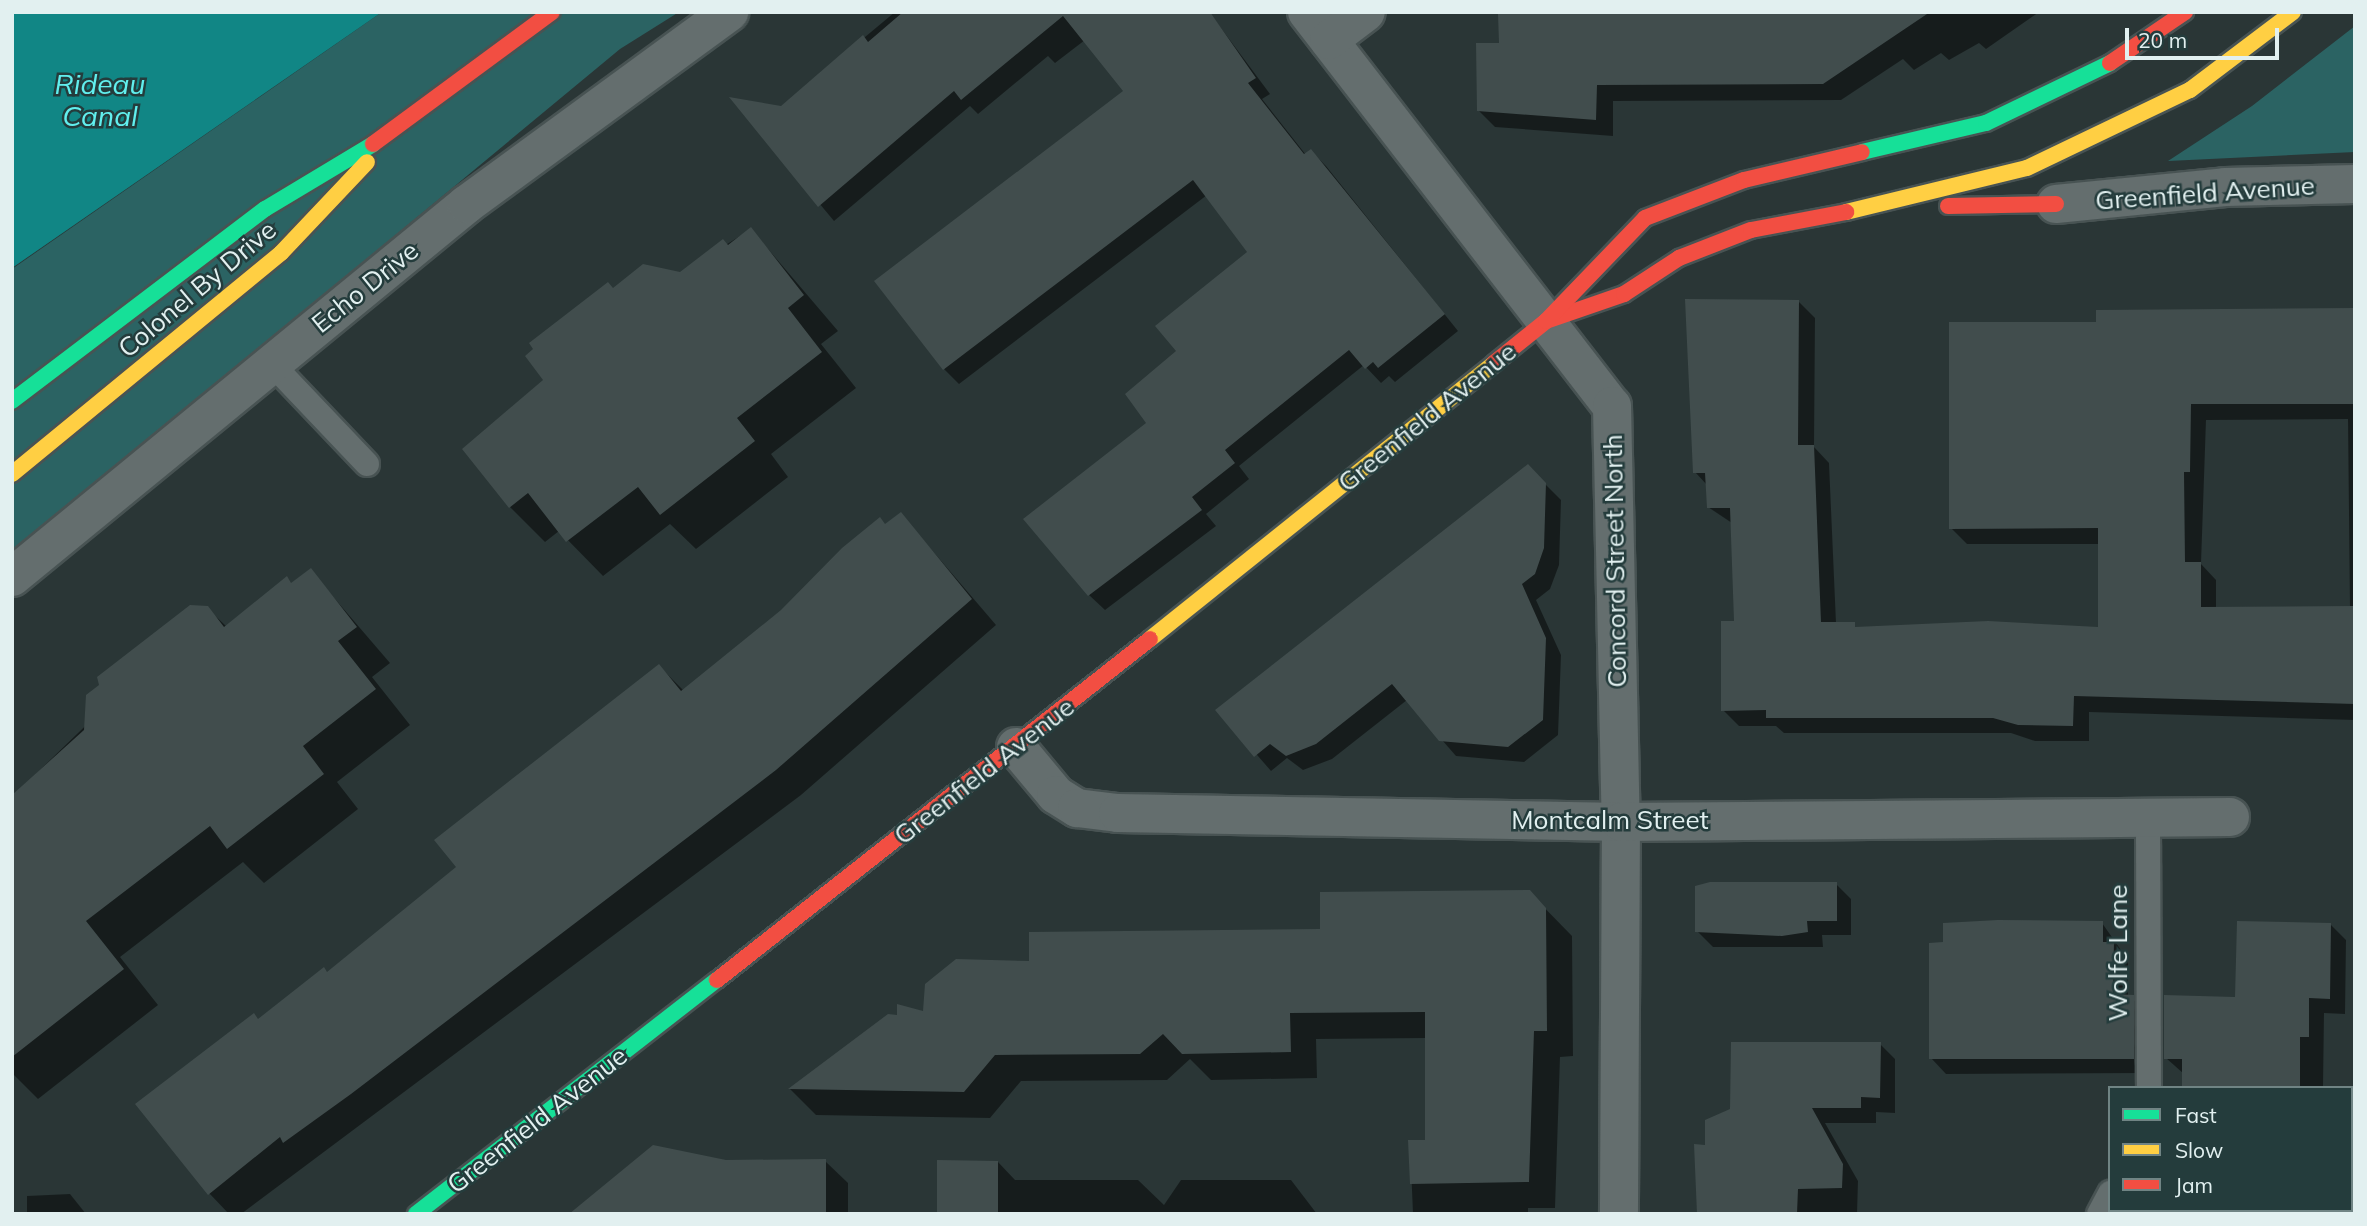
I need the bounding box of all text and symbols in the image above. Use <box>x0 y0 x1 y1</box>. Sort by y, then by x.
scale bar <box>2129 14 2283 58</box>
text: 20 m <box>2138 27 2187 53</box>
water label: Rideau Canal <box>54 67 146 133</box>
street label: Greenfield Avenue <box>2094 170 2316 216</box>
street label: Colonel By Drive <box>112 214 282 364</box>
street label: Echo Drive <box>306 235 424 339</box>
street label: Greenfield Avenue <box>1332 336 1522 498</box>
street label: Concord Street North <box>1597 434 1633 688</box>
street label: Greenfield Avenue <box>888 691 1080 851</box>
street label: Montcalm Street <box>1511 804 1709 836</box>
street label: Wolfe Lane <box>2102 885 2134 1021</box>
street label: Greenfield Avenue <box>441 1040 633 1200</box>
legend <box>2108 1086 2353 1212</box>
text: Fast <box>2175 1102 2217 1128</box>
text: Slow <box>2175 1137 2223 1163</box>
text: Jam <box>2175 1172 2213 1198</box>

